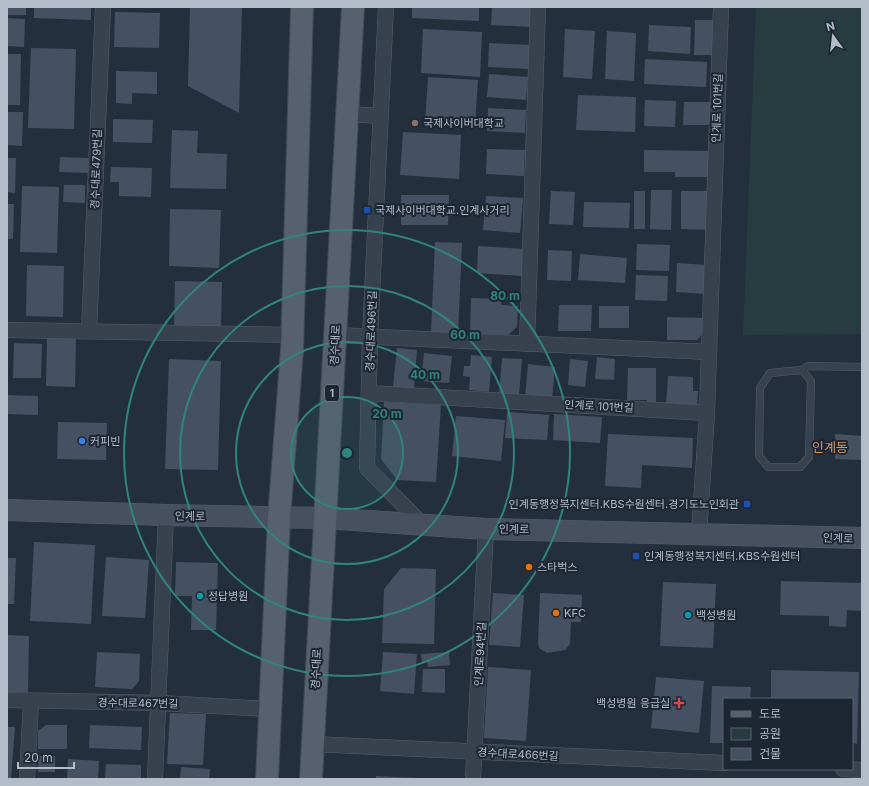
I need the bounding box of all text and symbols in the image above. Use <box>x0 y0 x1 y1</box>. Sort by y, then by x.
north arrow <box>813 16 853 56</box>
text: N <box>825 18 836 34</box>
street label: 인계로 101번길 <box>709 73 725 143</box>
place label: 국제사이버대학교 <box>423 116 504 130</box>
marker: 국제사이버대학교 <box>410 118 420 128</box>
street label: 경수대로479번길 <box>88 128 104 210</box>
place label: 국제사이버대학교.인계사거리 <box>375 203 510 217</box>
marker: 국제사이버대학교.인계사거리 <box>362 205 372 215</box>
text: 80 m <box>490 288 520 303</box>
street label: 경수대로496번길 <box>363 290 379 372</box>
street label: 경수대로 <box>327 324 343 366</box>
text: 60 m <box>450 327 480 342</box>
text: 40 m <box>410 367 440 382</box>
road number: 1 <box>325 385 339 401</box>
street label: 인계로 101번길 <box>564 397 634 415</box>
text: 20 m <box>372 406 402 421</box>
place label: 커피빈 <box>90 434 120 448</box>
marker: 커피빈 <box>77 436 87 446</box>
district label: 인계동 <box>812 439 848 455</box>
centre of rings <box>340 446 354 460</box>
place label: 인계동행정복지센터.KBS수원센터.경기도노인회관 <box>509 497 739 511</box>
marker: 인계동행정복지센터.KBS수원센터.경기도노인회관 <box>742 499 752 509</box>
street label: 인계로 <box>175 509 205 523</box>
street label: 인계로 <box>499 522 529 536</box>
street label: 인계로 <box>823 530 853 546</box>
place label: 인계동행정복지센터.KBS수원센터 <box>644 549 800 563</box>
marker: 인계동행정복지센터.KBS수원센터 <box>631 551 641 561</box>
place label: 스타벅스 <box>537 560 577 574</box>
marker: 스타벅스 <box>524 562 534 572</box>
place label: 정답병원 <box>208 589 248 603</box>
marker: 정답병원 <box>195 591 205 601</box>
place label: KFC <box>564 606 586 620</box>
marker: KFC <box>551 608 561 618</box>
place label: 백성병원 <box>696 608 736 622</box>
marker: 백성병원 <box>683 610 693 620</box>
street label: 인계로94번길 <box>471 621 489 687</box>
street label: 경수대로 <box>308 648 324 690</box>
street label: 경수대로467번길 <box>97 695 179 711</box>
place label: 백성병원 응급실 <box>596 696 670 710</box>
marker: 백성병원 응급실 <box>673 697 685 709</box>
legend <box>723 698 853 770</box>
text: 도로 <box>759 706 781 721</box>
text: 공원 <box>759 726 781 741</box>
scale bar <box>18 744 74 770</box>
street label: 경수대로466번길 <box>477 745 559 763</box>
text: 건물 <box>759 746 781 761</box>
text: 20 m <box>24 750 53 765</box>

